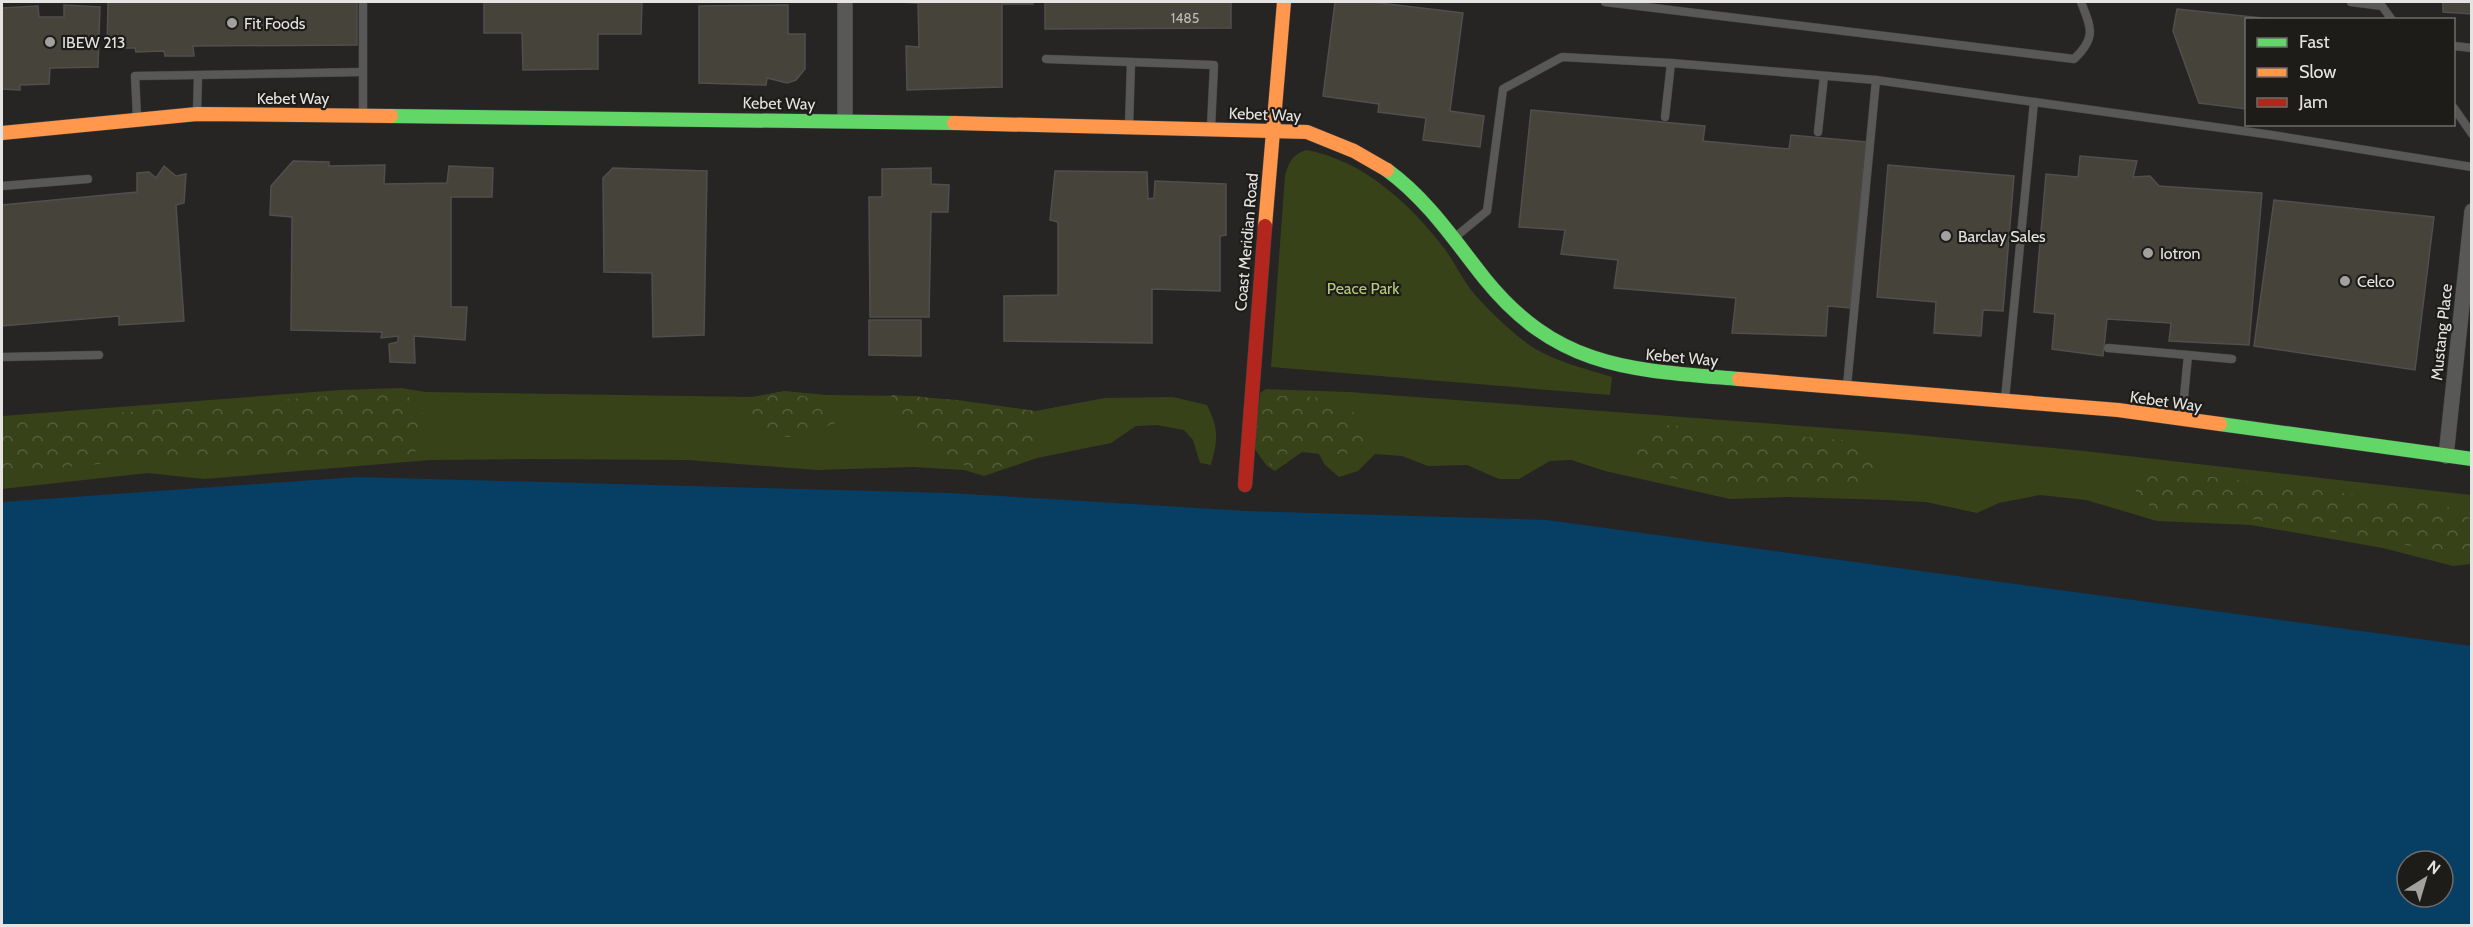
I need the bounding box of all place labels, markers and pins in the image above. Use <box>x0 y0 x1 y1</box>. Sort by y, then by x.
place label: Fit Foods <box>244 14 306 33</box>
marker: Fit Foods <box>225 16 239 30</box>
place label: IBEW 213 <box>62 33 126 52</box>
marker: IBEW 213 <box>43 35 57 49</box>
place label: Barclay Sales <box>1958 227 2046 246</box>
marker: Barclay Sales <box>1939 229 1953 243</box>
place label: Iotron <box>2160 244 2201 263</box>
marker: Iotron <box>2141 246 2155 260</box>
place label: Celco <box>2357 272 2395 291</box>
marker: Celco <box>2338 274 2352 288</box>

